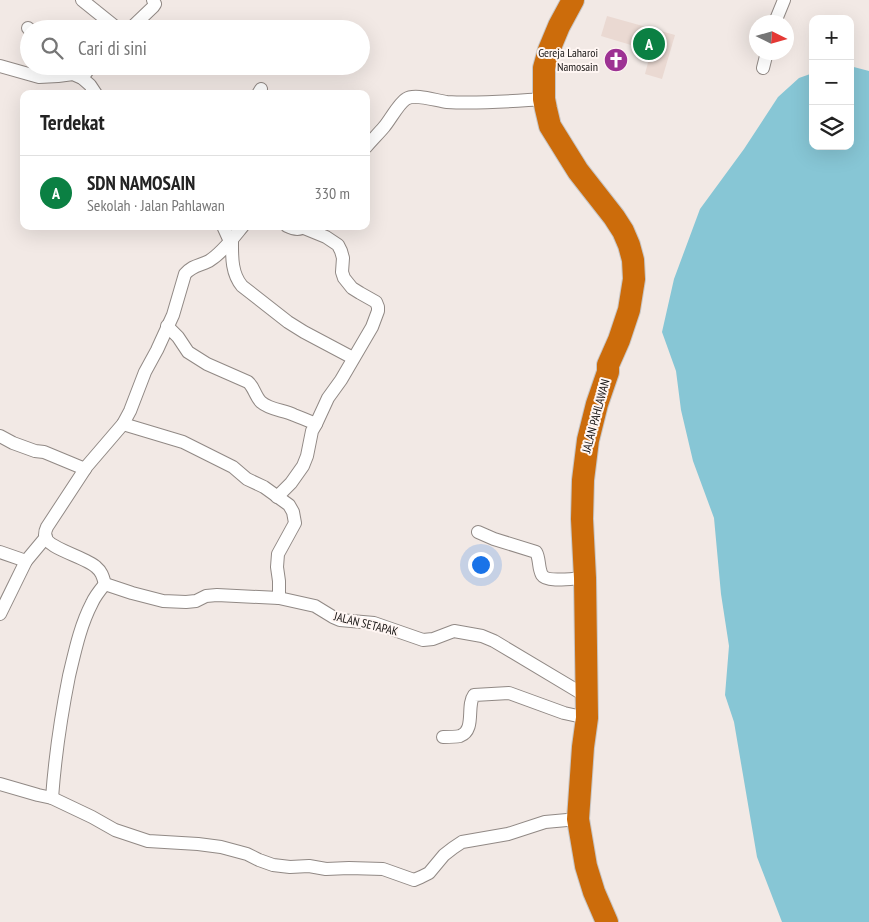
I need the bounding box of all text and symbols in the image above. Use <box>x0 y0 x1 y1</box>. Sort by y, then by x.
north arrow <box>749 15 794 60</box>
map controls <box>809 15 854 150</box>
button: + <box>809 15 854 60</box>
search box <box>20 20 370 75</box>
pin: A <box>633 25 665 63</box>
icon: search <box>38 34 66 62</box>
text: Cari di sini <box>78 36 147 60</box>
place label: Gereja Laharoi Namosain <box>538 45 598 74</box>
church icon: Gereja Laharoi Namosain <box>603 47 629 73</box>
button: − <box>809 60 854 105</box>
button: layers <box>809 105 854 150</box>
text: Terdekat <box>40 109 105 136</box>
text: SDN NAMOSAIN <box>87 171 195 195</box>
text: A <box>52 183 60 203</box>
text: 330 m <box>315 183 350 203</box>
text: Sekolah · Jalan Pahlawan <box>87 195 225 215</box>
street label: JALAN PAHLAWAN <box>578 377 613 455</box>
your location <box>468 552 494 578</box>
street label: JALAN SETAPAK <box>332 608 400 639</box>

